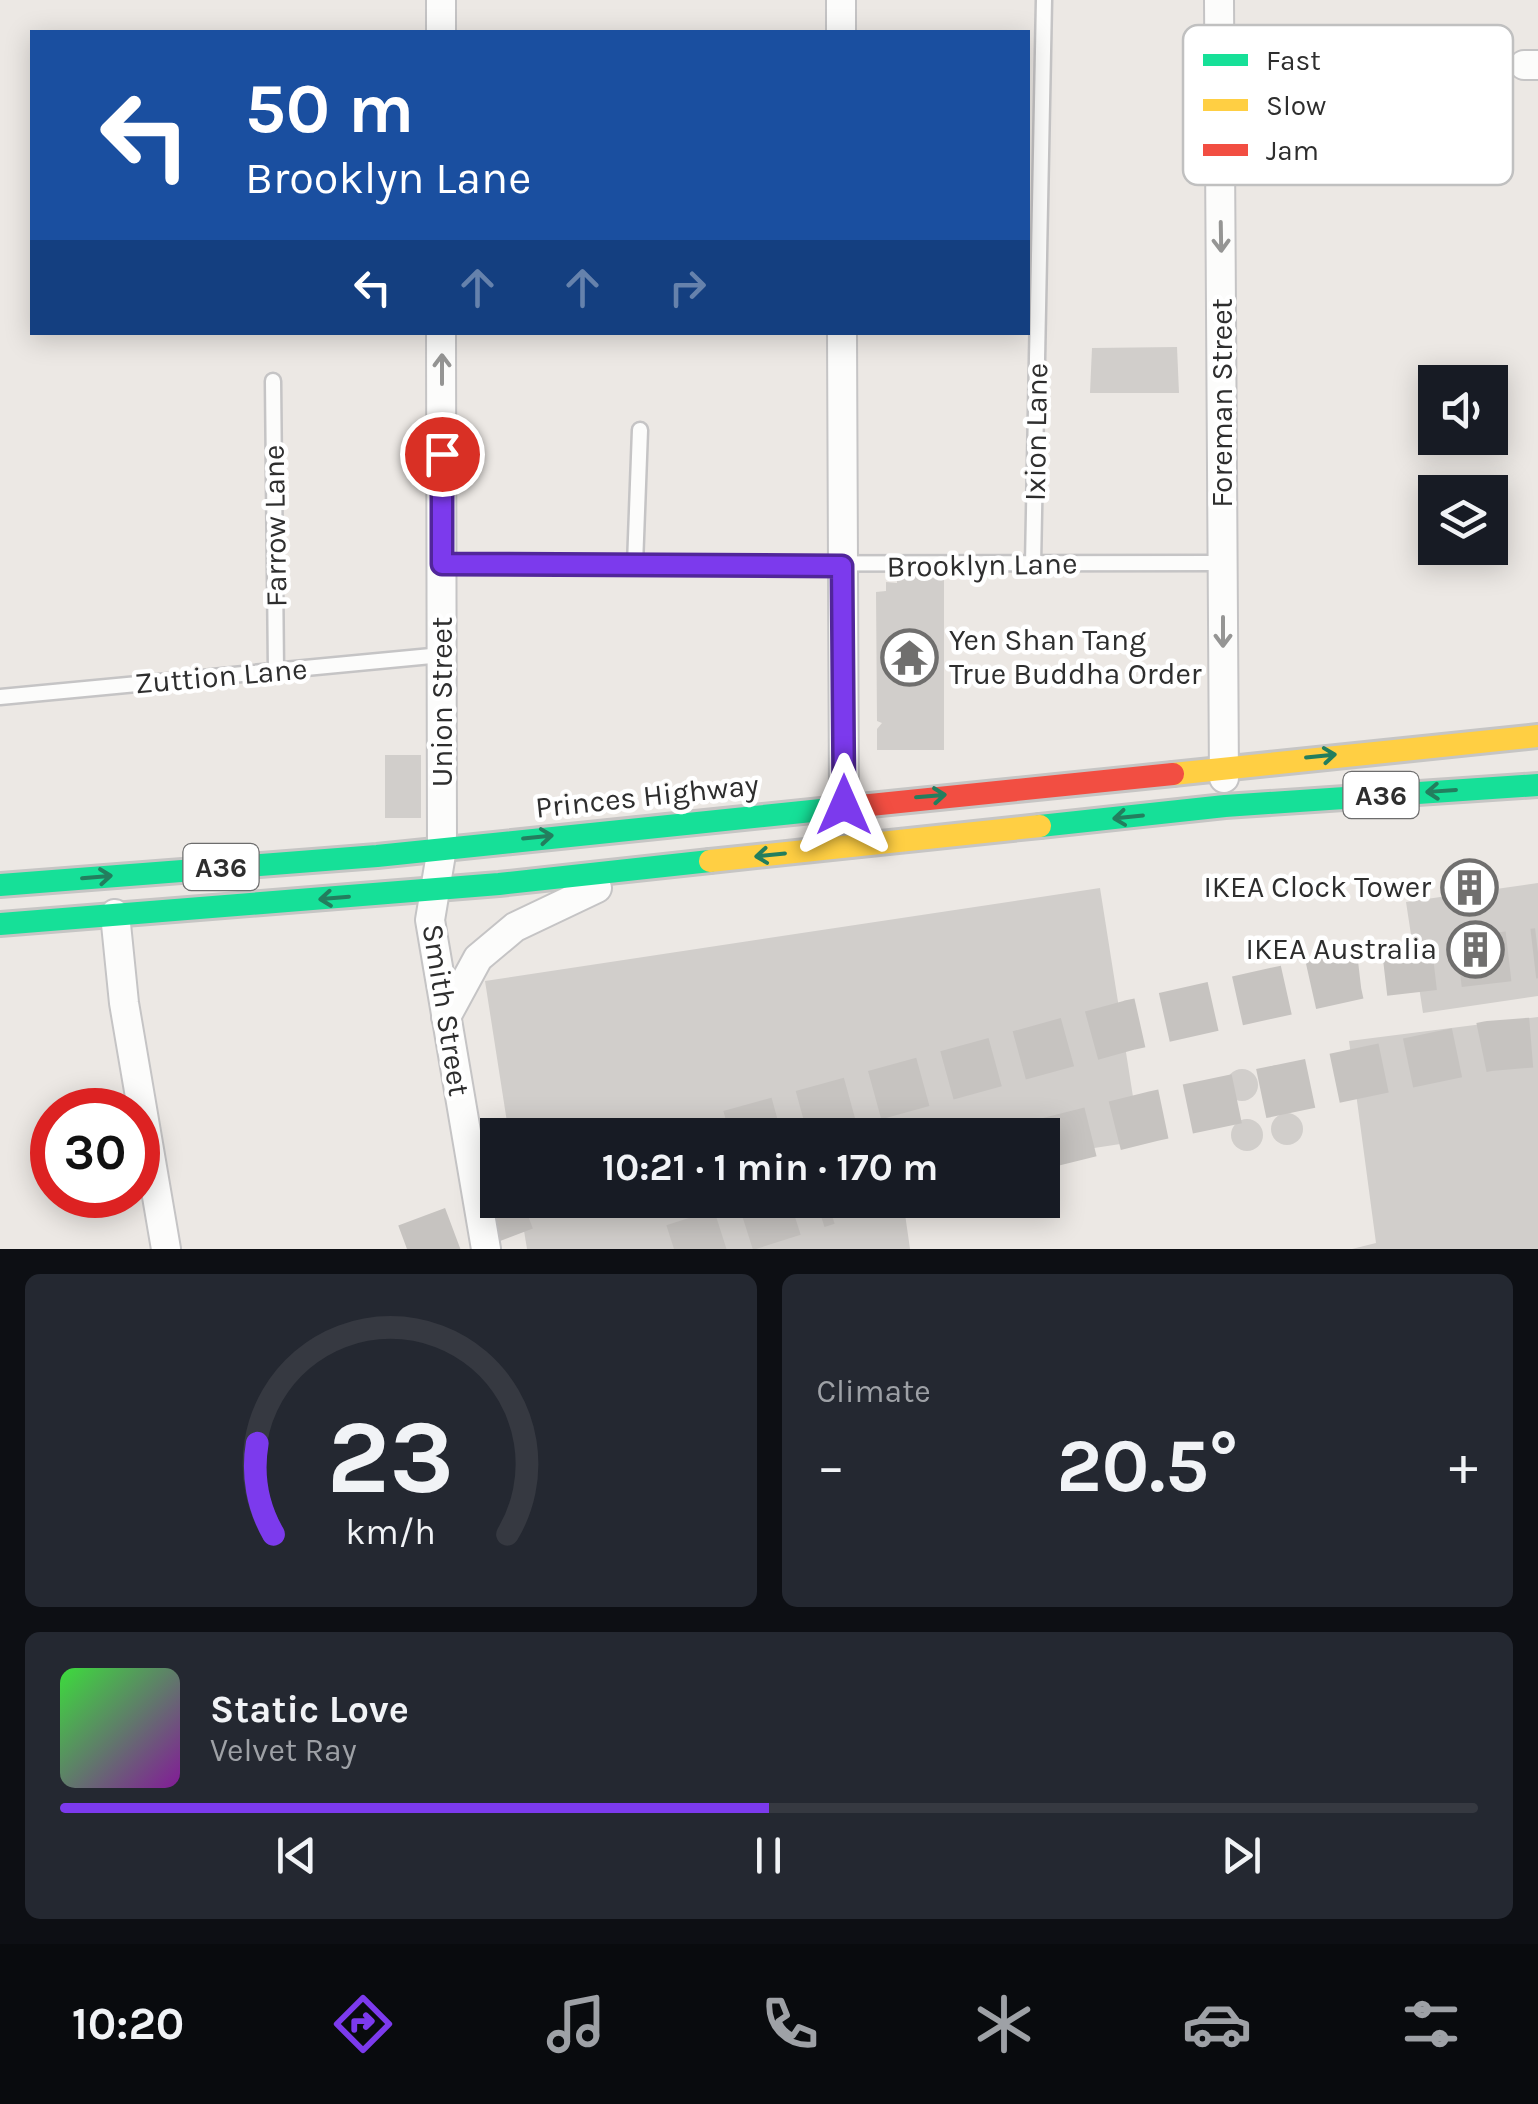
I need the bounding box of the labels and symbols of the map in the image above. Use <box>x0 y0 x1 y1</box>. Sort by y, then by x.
legend <box>1183 25 1513 185</box>
text: Fast <box>1266 44 1321 77</box>
text: Slow <box>1266 89 1326 122</box>
text: Jam <box>1266 134 1319 167</box>
one-way arrow <box>1212 220 1230 253</box>
street label: Foreman Street <box>1204 298 1240 508</box>
one-way arrow <box>432 354 451 386</box>
street label: Ixion Lane <box>1017 363 1055 501</box>
pin <box>400 412 485 497</box>
street label: Farrow Lane <box>256 444 294 608</box>
street label: Brooklyn Lane <box>886 545 1078 585</box>
one-way arrow <box>1214 616 1232 648</box>
street label: Union Street <box>424 617 460 787</box>
place label: Yen Shan Tang True Buddha Order <box>949 622 1202 692</box>
temple icon: Yen Shan Tang True Buddha Order <box>880 627 940 687</box>
street label: Zuttion Lane <box>133 651 309 701</box>
one-way arrow <box>1304 746 1337 765</box>
position arrow <box>792 753 896 857</box>
street label: Princes Highway <box>533 766 761 826</box>
road number: A36 <box>1344 772 1418 818</box>
one-way arrow <box>1425 782 1457 801</box>
one-way arrow <box>915 787 947 806</box>
one-way arrow <box>1112 808 1145 827</box>
one-way arrow <box>522 828 554 847</box>
road number: A36 <box>184 844 258 890</box>
one-way arrow <box>754 846 787 865</box>
building icon: IKEA Clock Tower <box>1440 857 1500 917</box>
one-way arrow <box>81 867 113 886</box>
place label: IKEA Clock Tower <box>1203 869 1431 905</box>
one-way arrow <box>319 888 351 907</box>
building icon: IKEA Australia <box>1446 919 1506 979</box>
street label: Smith Street <box>415 921 477 1099</box>
place label: IKEA Australia <box>1245 931 1437 967</box>
speed limit sign: 30 <box>30 1088 160 1218</box>

